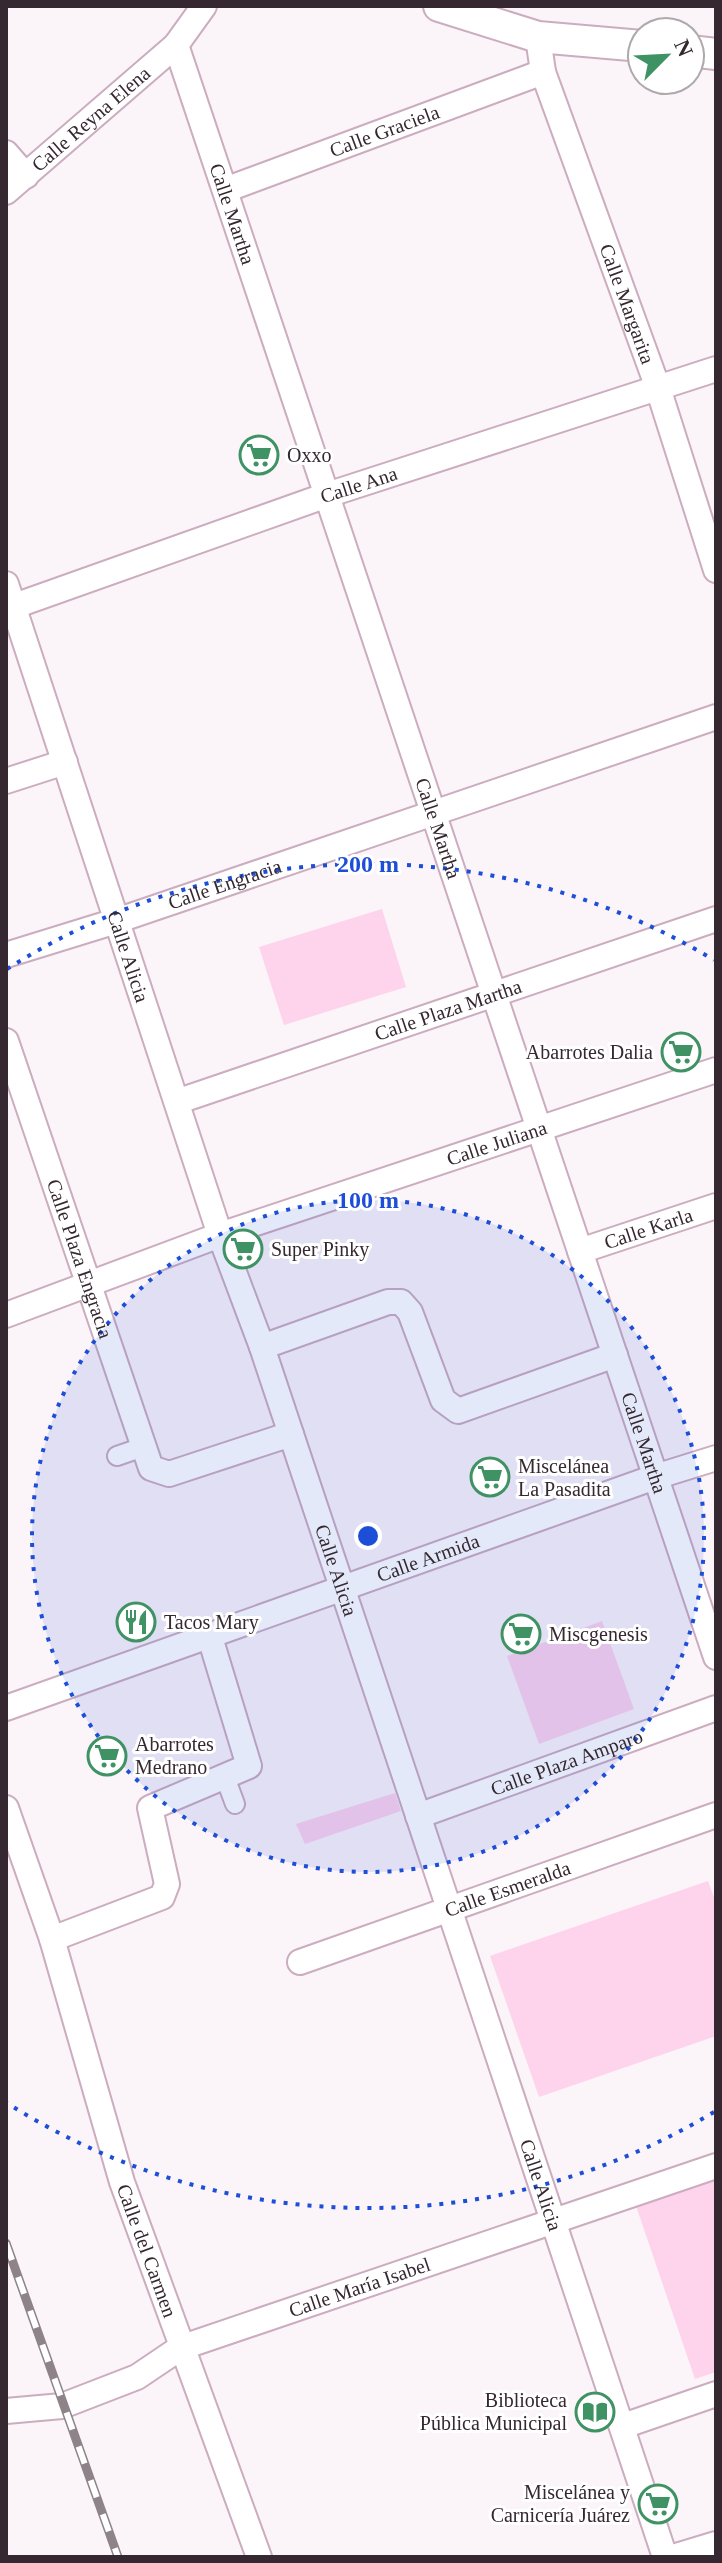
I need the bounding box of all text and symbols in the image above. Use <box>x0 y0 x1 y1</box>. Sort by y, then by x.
north arrow <box>626 16 706 96</box>
text: N <box>669 36 699 61</box>
street label: Calle Reyna Elena <box>27 62 154 176</box>
street label: Calle Graciela <box>327 100 442 161</box>
street label: Calle Martha <box>205 160 260 267</box>
street label: Calle Margarita <box>595 241 659 367</box>
supermarket icon: Oxxo <box>238 434 280 476</box>
place label: Oxxo <box>287 444 331 466</box>
street label: Calle Ana <box>318 462 400 507</box>
street label: Calle Martha <box>411 775 466 882</box>
text: 200 m <box>337 851 399 877</box>
street label: Calle Engracia <box>165 855 284 913</box>
street label: Calle Alicia <box>103 908 154 1005</box>
street label: Calle Plaza Martha <box>372 975 524 1045</box>
supermarket icon: Abarrotes Dalia <box>660 1031 702 1073</box>
place label: Abarrotes Dalia <box>526 1041 653 1063</box>
street label: Calle Juliana <box>444 1116 550 1170</box>
street label: Calle Plaza Engracia <box>43 1176 117 1341</box>
text: 100 m <box>337 1187 399 1213</box>
street label: Calle Karla <box>601 1203 695 1253</box>
supermarket icon: Super Pinky <box>222 1228 264 1270</box>
place label: Super Pinky <box>271 1238 369 1261</box>
street label: Calle Martha <box>617 1389 671 1496</box>
place label: Miscelánea La Pasadita <box>518 1455 611 1500</box>
supermarket icon: Miscelánea La Pasadita <box>469 1456 511 1498</box>
street label: Calle Alicia <box>311 1521 362 1619</box>
centre of rings <box>354 1522 382 1550</box>
street label: Calle Armida <box>374 1529 482 1586</box>
restaurant icon: Tacos Mary <box>115 1601 157 1643</box>
place label: Tacos Mary <box>164 1611 259 1634</box>
supermarket icon: Miscgenesis <box>500 1613 542 1655</box>
place label: Miscgenesis <box>549 1623 648 1646</box>
street label: Calle Plaza Amparo <box>488 1725 646 1800</box>
place label: Abarrotes Medrano <box>135 1733 214 1778</box>
supermarket icon: Abarrotes Medrano <box>86 1735 128 1777</box>
street label: Calle Esmeralda <box>442 1856 573 1921</box>
street label: Calle Alicia <box>516 2136 567 2234</box>
street label: Calle del Carmen <box>113 2181 181 2320</box>
street label: Calle María Isabel <box>286 2253 433 2321</box>
place label: Biblioteca Pública Municipal <box>420 2389 567 2435</box>
library icon: Biblioteca Pública Municipal <box>574 2391 616 2433</box>
place label: Miscelánea y Carnicería Juárez <box>491 2481 630 2526</box>
supermarket icon: Miscelánea y Carnicería Juárez <box>637 2483 679 2525</box>

